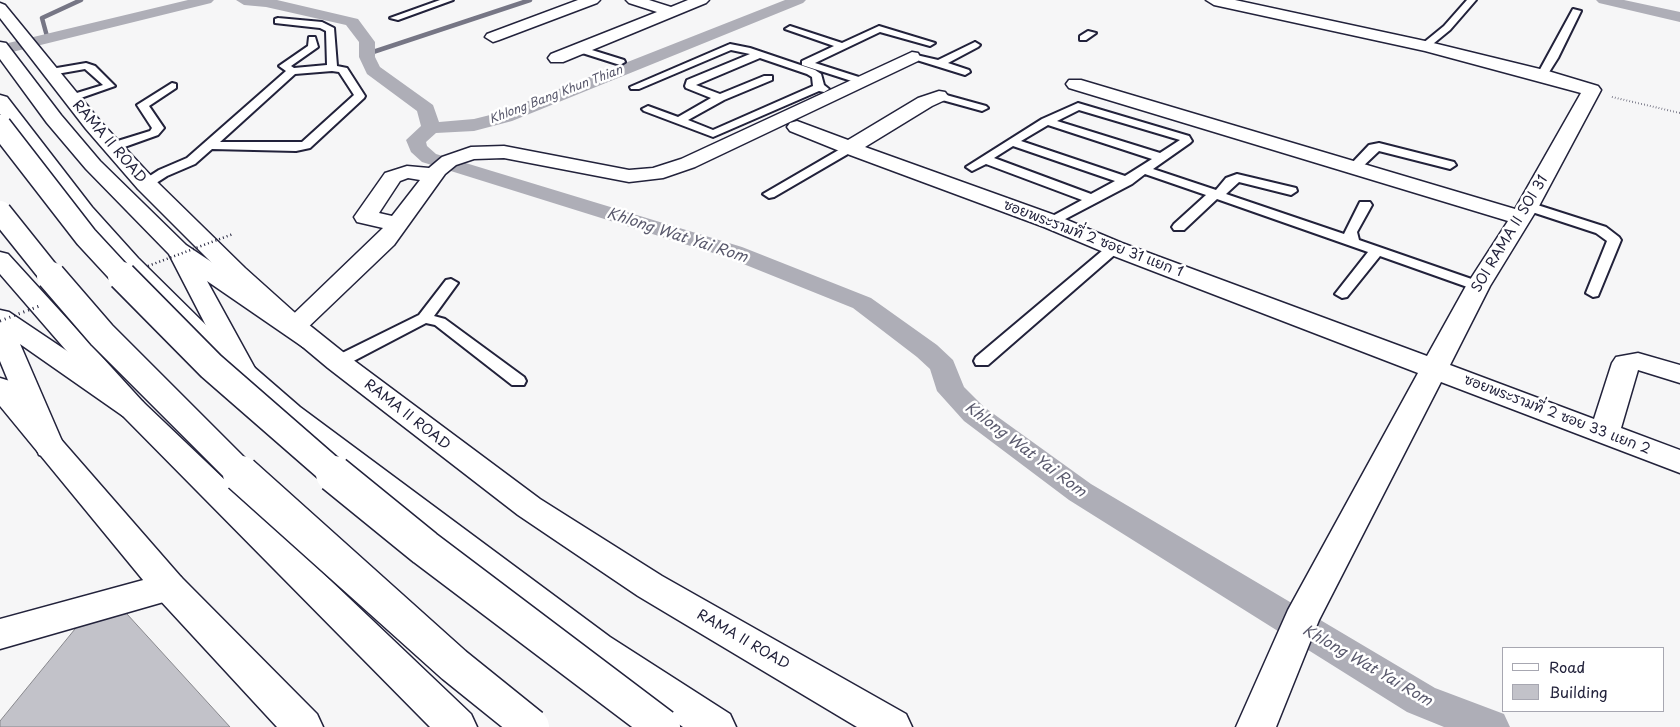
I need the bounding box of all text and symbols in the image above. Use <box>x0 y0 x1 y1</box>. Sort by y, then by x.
water label: Khlong Bang Khun Thian <box>487 63 625 127</box>
street label: RAMA II ROAD <box>68 97 150 187</box>
street label: SOI RAMA II SOI 31 <box>1468 172 1552 296</box>
street label: ซอยพระรามที่ 2 ซอย 31 แยก 1 <box>1001 197 1185 281</box>
water label: Khlong Wat Yai Rom <box>604 205 750 267</box>
street label: ซอยพระรามที่ 2 ซอย 33 แยก 2 <box>1461 372 1653 458</box>
street label: RAMA II ROAD <box>361 376 453 454</box>
water label: Khlong Wat Yai Rom <box>961 399 1089 501</box>
street label: RAMA II ROAD <box>694 607 792 673</box>
water label: Khlong Wat Yai Rom <box>1299 622 1435 710</box>
legend <box>1502 647 1665 712</box>
text: Road <box>1549 655 1585 678</box>
text: Building <box>1549 680 1608 703</box>

